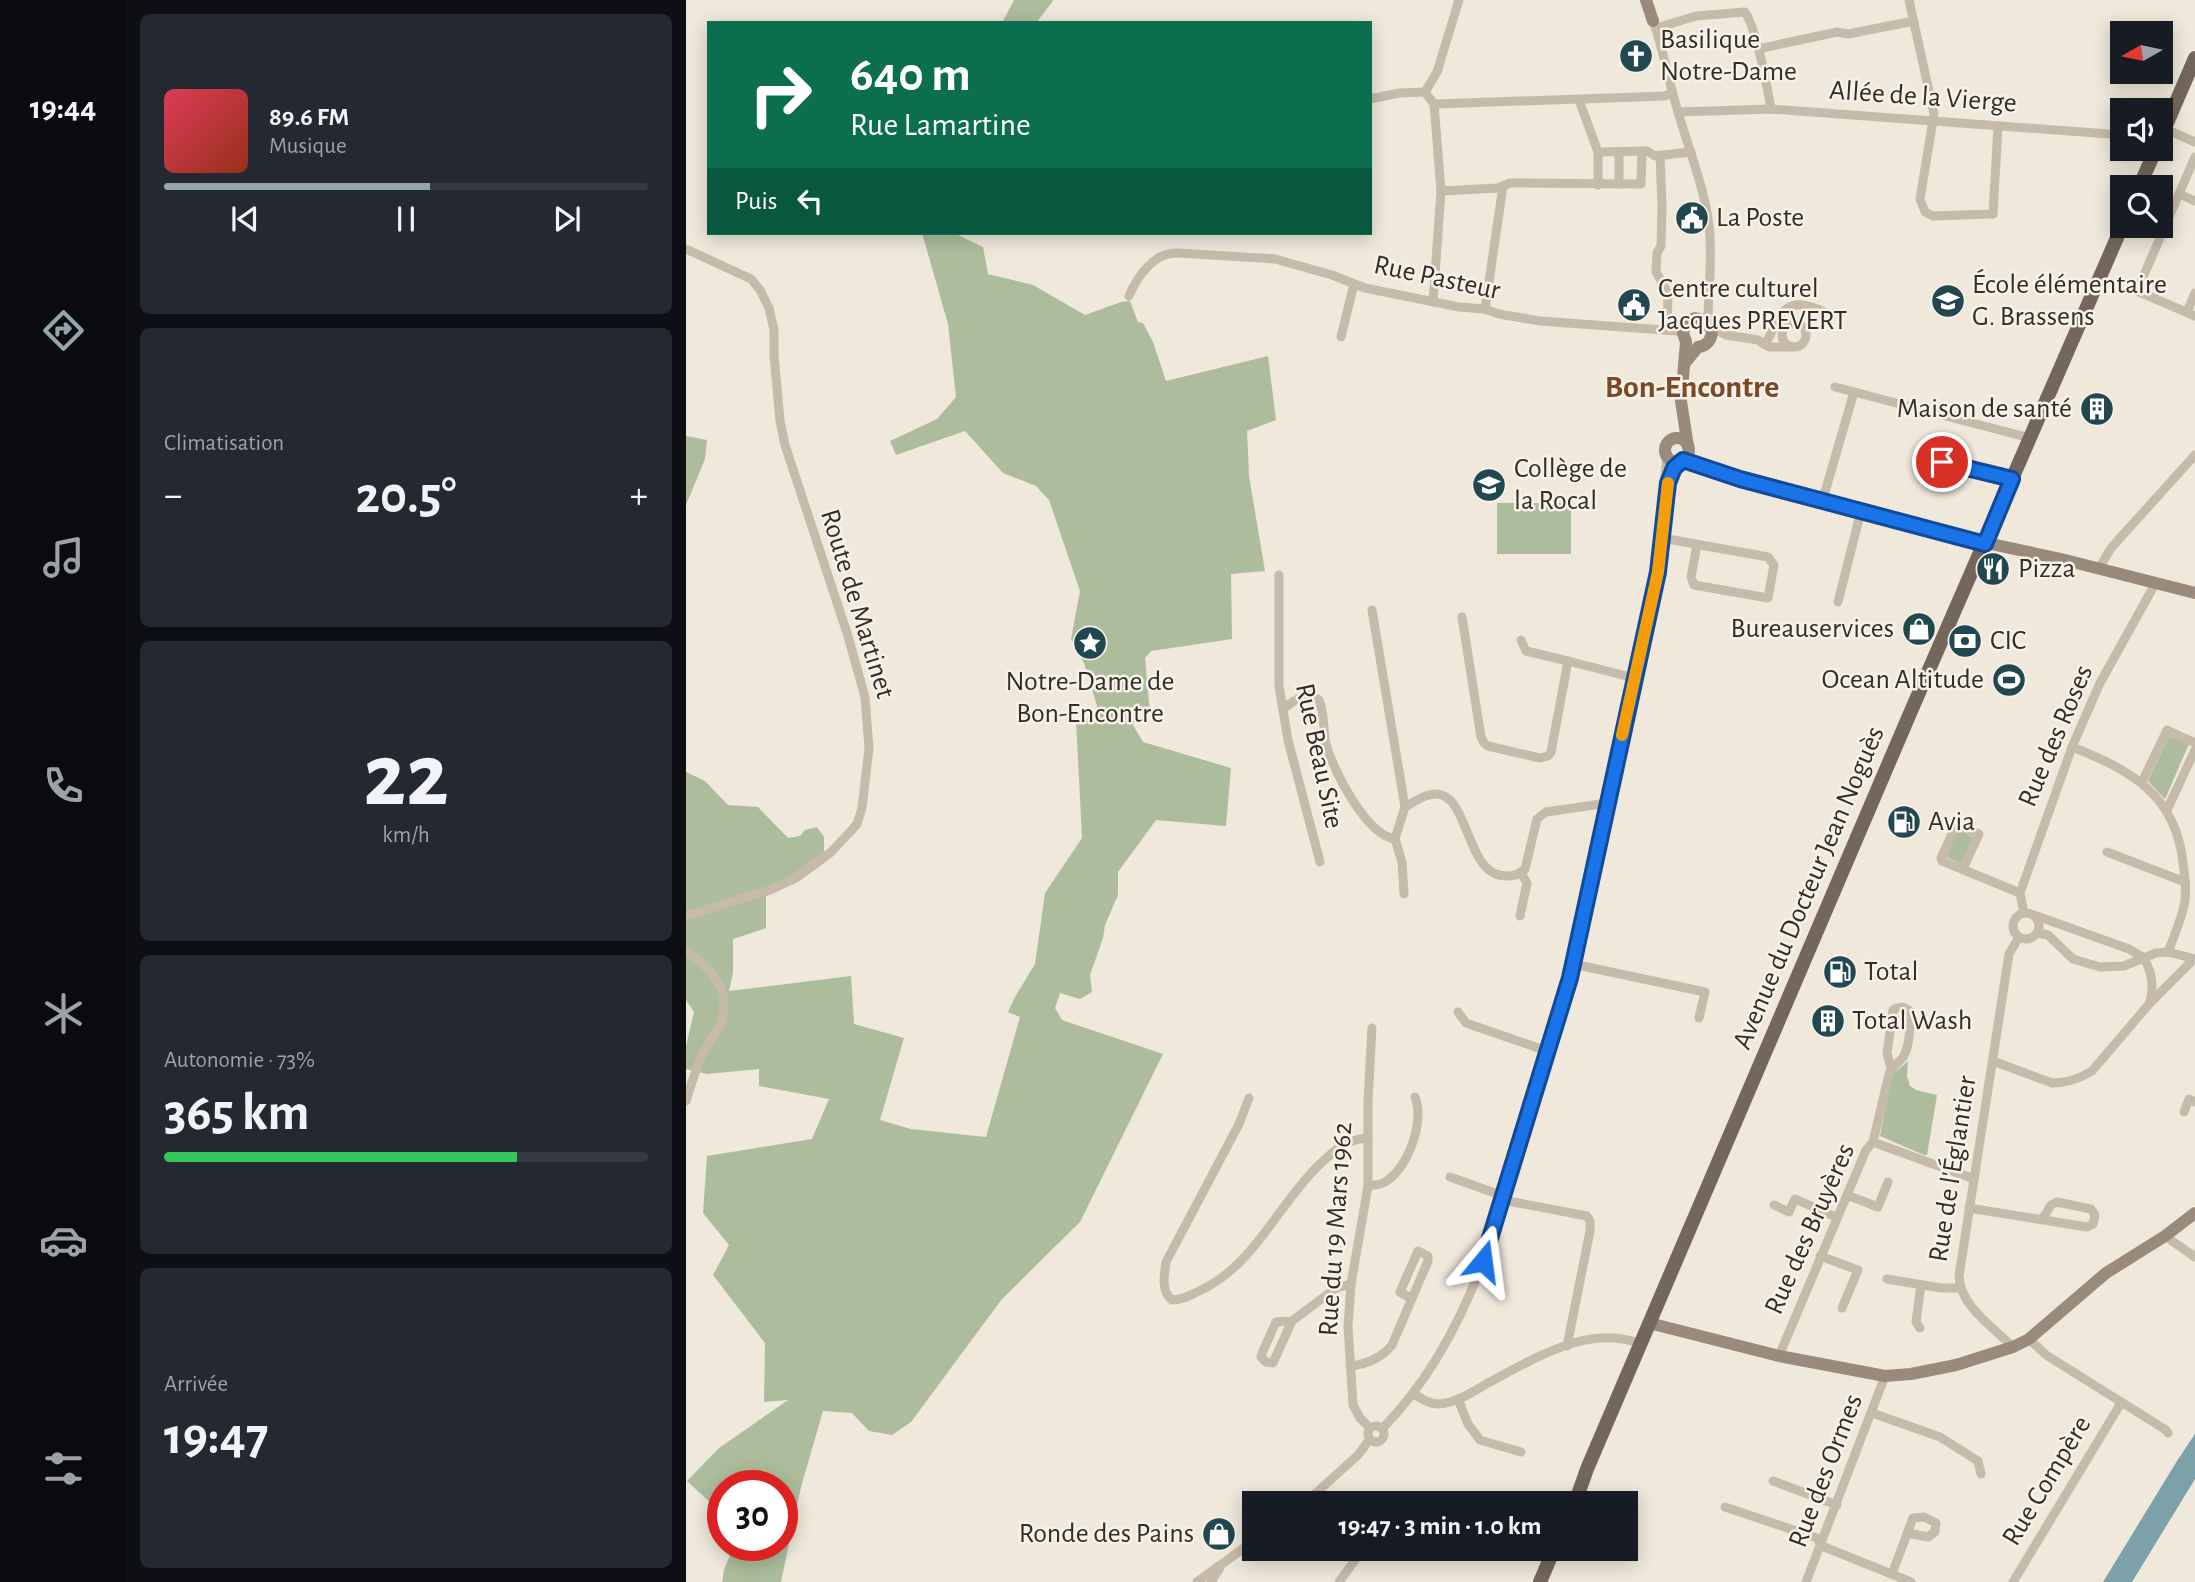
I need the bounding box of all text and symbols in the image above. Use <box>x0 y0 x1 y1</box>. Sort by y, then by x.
north arrow <box>2110 21 2174 84</box>
map controls <box>2110 21 2173 238</box>
place label: Basilique Notre-Dame <box>1660 26 1797 86</box>
church icon: Basilique Notre-Dame <box>1617 37 1655 75</box>
icon: right <box>735 49 826 140</box>
text: 640 m <box>850 51 971 100</box>
street label: Allée de la Vierge <box>1828 76 2018 118</box>
text: 19:44 <box>30 92 96 124</box>
button: sound <box>2110 98 2173 161</box>
text: 89.6 FM <box>269 104 349 130</box>
text: Rue Lamartine <box>850 109 1031 141</box>
text: Musique <box>269 135 347 158</box>
button: search <box>2110 175 2173 238</box>
icon: left <box>791 182 829 220</box>
text: Puis <box>735 188 777 214</box>
public building icon: La Poste <box>1673 199 1711 237</box>
icon: previous <box>226 200 264 238</box>
icon: pause <box>387 200 425 238</box>
icon: next <box>548 200 586 238</box>
place label: La Poste <box>1716 204 1804 232</box>
street label: Rue Pasteur <box>1371 251 1503 305</box>
place label: École élémentaire G. Brassens <box>1972 268 2167 331</box>
place label: Centre culturel Jacques PREVERT <box>1658 275 1848 335</box>
school or university icon: École élémentaire G. Brassens <box>1929 282 1967 320</box>
public building icon: Centre culturel Jacques PREVERT <box>1615 286 1653 324</box>
icon: directions <box>39 306 88 355</box>
district label: Bon-Encontre <box>1605 371 1779 403</box>
building icon: Maison de santé <box>2078 390 2116 428</box>
place label: Maison de santé <box>1897 395 2072 423</box>
text: Climatisation <box>164 432 284 455</box>
pin <box>1912 432 1972 492</box>
icon: arrive <box>1923 443 1961 481</box>
place label: Collège de la Rocal <box>1514 455 1627 515</box>
school or university icon: Collège de la Rocal <box>1470 466 1508 504</box>
text: 20.5° <box>355 470 457 522</box>
text: − <box>164 477 182 515</box>
text: + <box>630 477 648 515</box>
street label: Route de Martinet <box>815 506 899 702</box>
icon: music <box>39 533 88 582</box>
restaurant icon: Pizza <box>1974 550 2012 588</box>
place label: Pizza <box>2018 555 2075 583</box>
shop icon: Bureauservices <box>1900 610 1938 648</box>
place label: Bureauservices <box>1731 615 1894 643</box>
bank icon: CIC <box>1946 622 1984 660</box>
place icon: Notre-Dame de Bon-Encontre <box>1071 624 1109 662</box>
place label: CIC <box>1990 627 2026 655</box>
sports icon: Ocean Altitude <box>1990 661 2028 699</box>
street label: Rue des Roses <box>2014 661 2098 811</box>
place label: Ocean Altitude <box>1821 666 1984 694</box>
place label: Notre-Dame de Bon-Encontre <box>1005 668 1175 728</box>
street label: Rue Beau Site <box>1290 681 1348 831</box>
street label: Avenue du Docteur Jean Noguès <box>1728 723 1890 1053</box>
text: 22 <box>363 731 449 822</box>
icon: phone <box>39 761 88 810</box>
fuel station icon: Avia <box>1885 803 1923 841</box>
place label: Avia <box>1928 808 1975 836</box>
text: km/h <box>382 824 430 847</box>
fuel station icon: Total <box>1821 953 1859 991</box>
place label: Total <box>1864 958 1918 986</box>
icon: climate <box>39 989 88 1038</box>
building icon: Total Wash <box>1809 1002 1847 1040</box>
place label: Total Wash <box>1852 1007 1972 1035</box>
text: Autonomie · 73% <box>164 1049 315 1072</box>
street label: Rue de l'Églantier <box>1922 1073 1982 1264</box>
text: 365 km <box>164 1087 310 1139</box>
street label: Rue du 19 Mars 1962 <box>1315 1121 1357 1337</box>
street label: Rue des Bruyères <box>1760 1139 1860 1319</box>
icon: car <box>39 1216 88 1265</box>
position arrow <box>1446 1224 1520 1298</box>
text: Arrivée <box>164 1373 228 1396</box>
street label: Rue des Ormes <box>1784 1391 1868 1551</box>
text: 19:47 <box>164 1411 268 1463</box>
street label: Rue Compère <box>1997 1411 2097 1551</box>
icon: filters <box>39 1444 88 1493</box>
speed limit sign: 30 <box>707 1470 798 1561</box>
text: 19:47 · 3 min · 1.0 km <box>1338 1513 1542 1539</box>
shop icon: Ronde des Pains <box>1200 1515 1238 1553</box>
place label: Ronde des Pains <box>1019 1520 1194 1548</box>

